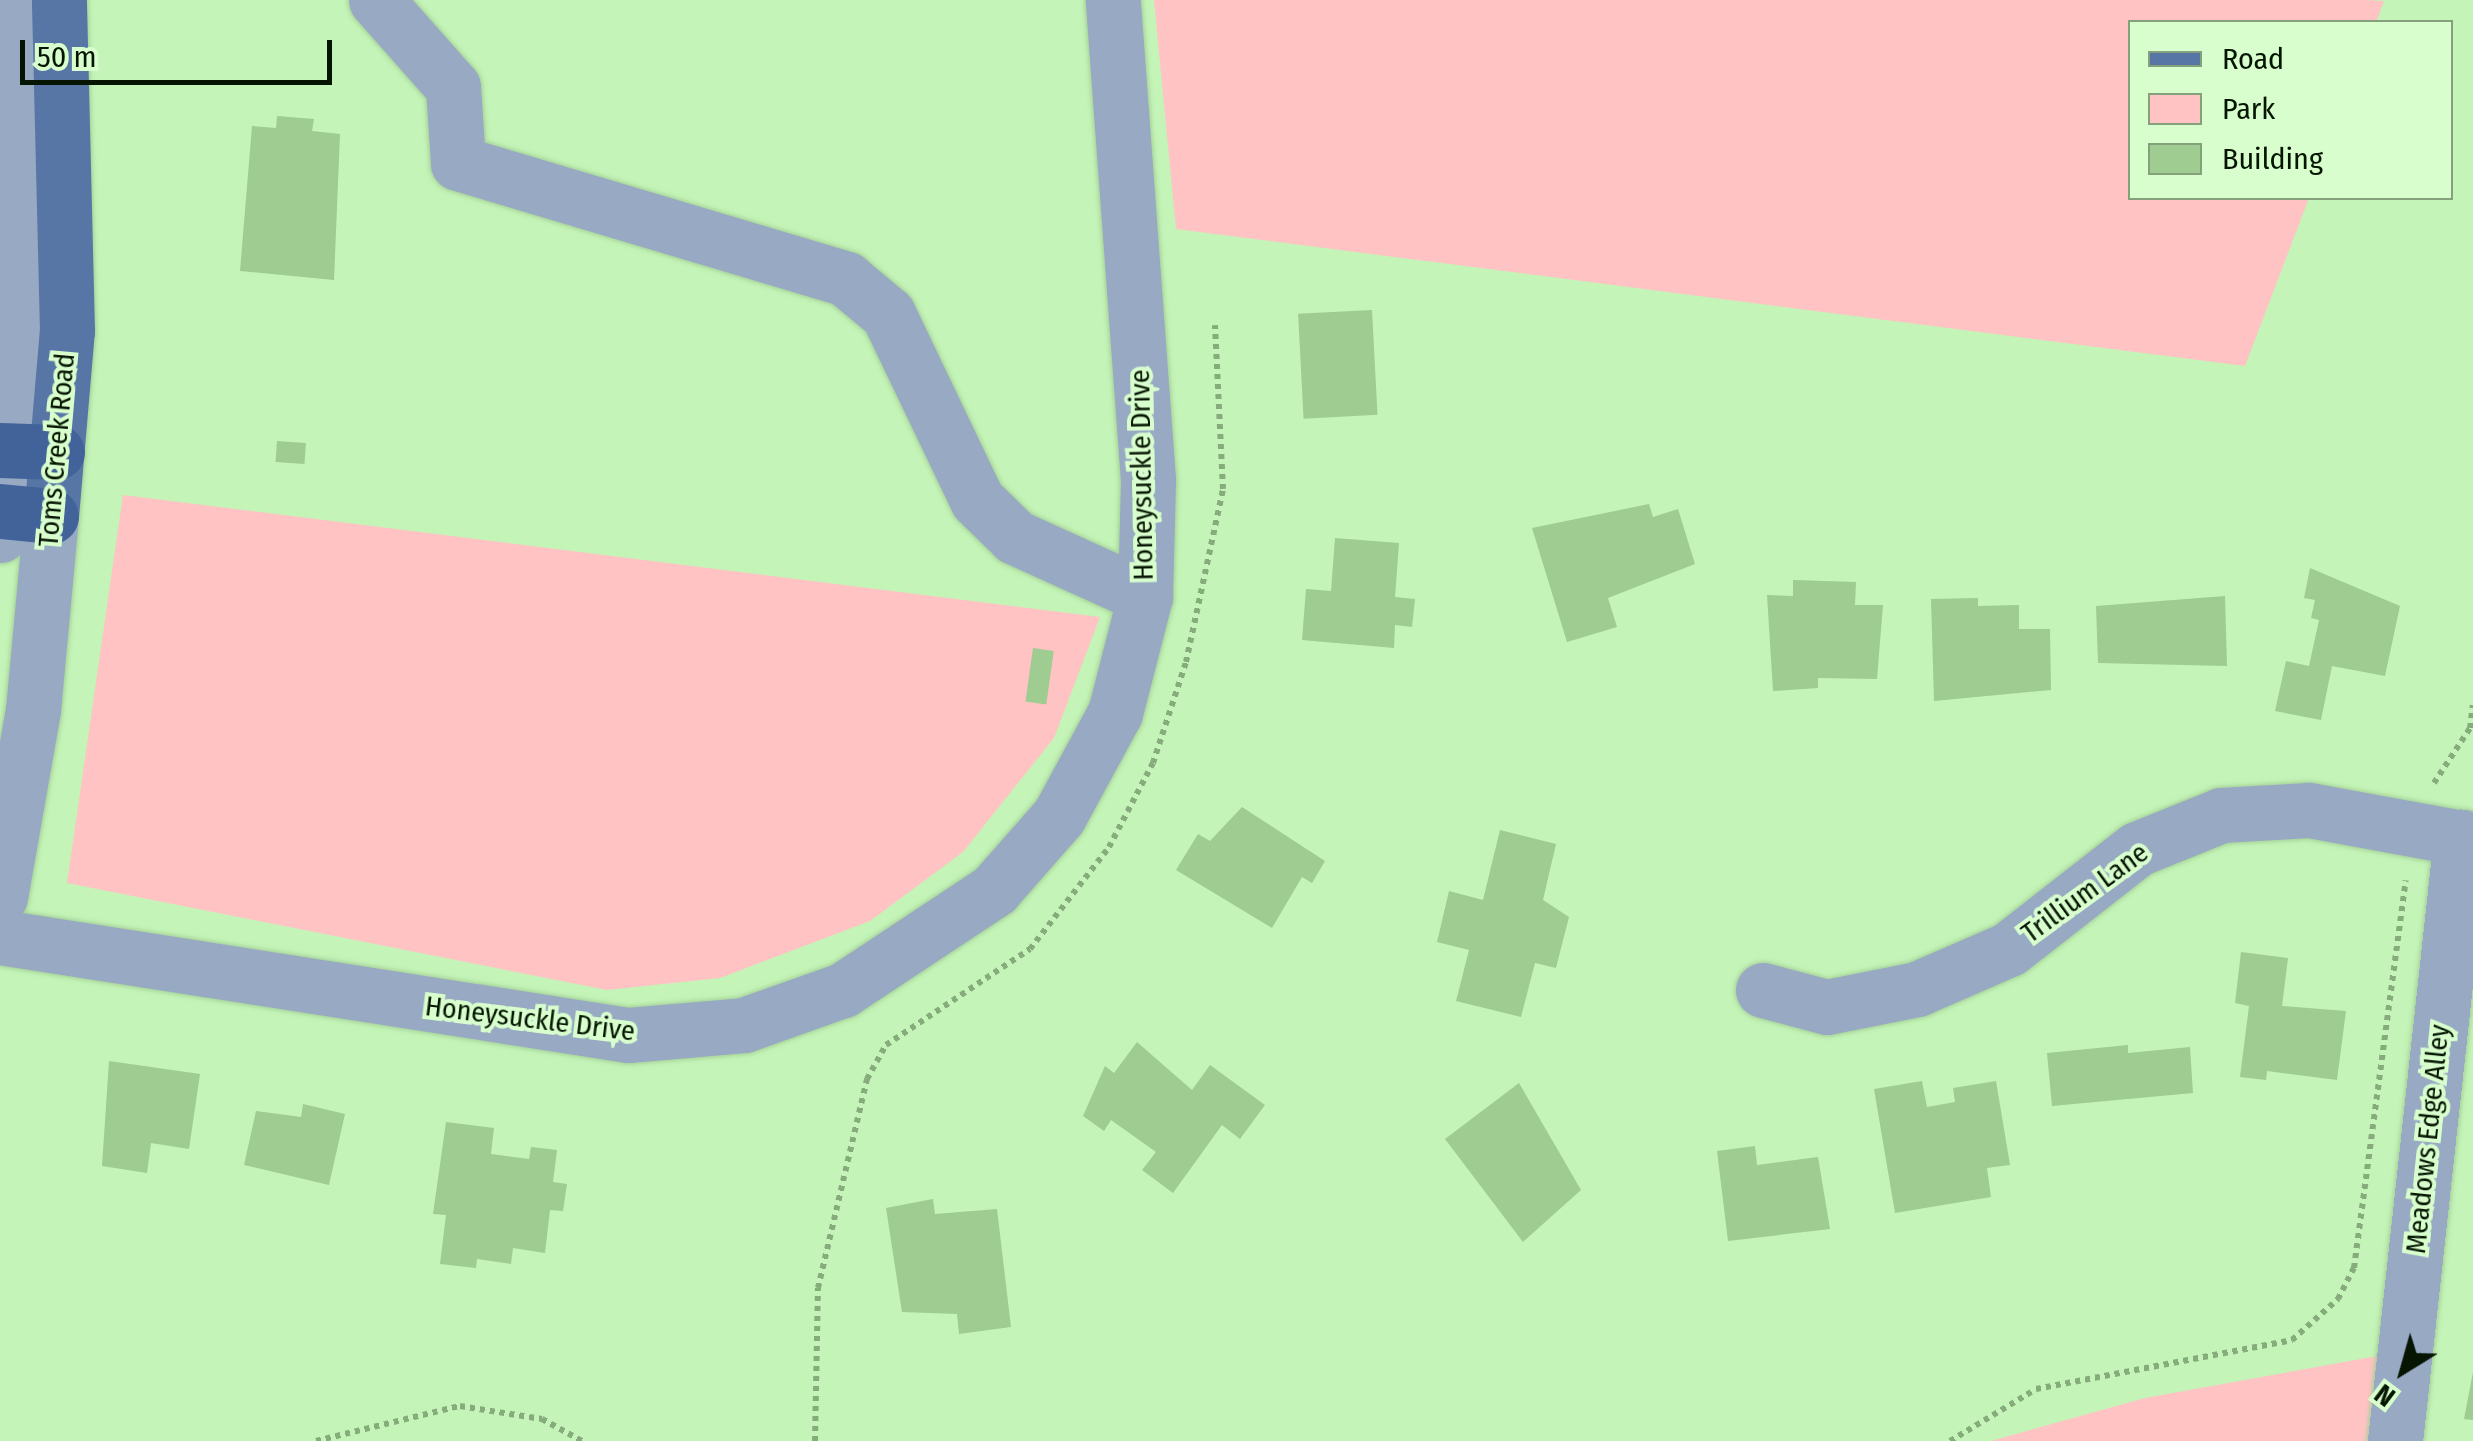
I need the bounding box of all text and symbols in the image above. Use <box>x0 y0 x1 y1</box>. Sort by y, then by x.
scale bar <box>25 20 338 82</box>
legend <box>2128 20 2453 200</box>
text: 50 m <box>37 39 97 75</box>
text: Road <box>2222 41 2284 77</box>
text: Park <box>2222 91 2275 127</box>
text: Building <box>2222 141 2323 177</box>
street label: Toms Creek Road <box>32 352 82 548</box>
street label: Honeysuckle Drive <box>1123 369 1161 581</box>
street label: Trillium Lane <box>2015 836 2155 950</box>
street label: Honeysuckle Drive <box>423 989 637 1049</box>
street label: Meadows Edge Alley <box>2399 1023 2457 1255</box>
north arrow <box>2353 1321 2453 1421</box>
text: N <box>2368 1377 2401 1414</box>

